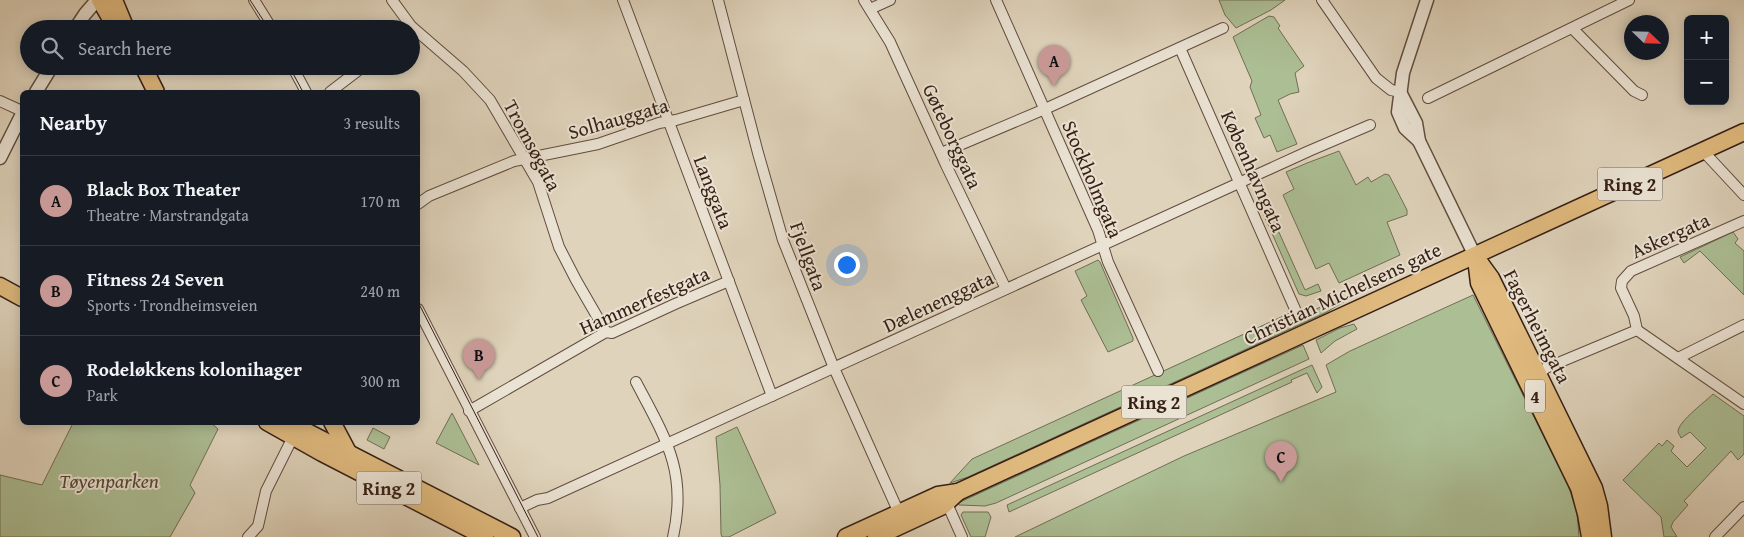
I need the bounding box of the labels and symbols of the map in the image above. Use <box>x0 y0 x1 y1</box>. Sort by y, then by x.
north arrow <box>1624 15 1669 60</box>
pin: A <box>1038 45 1070 86</box>
street label: Gøteborggata <box>916 79 990 194</box>
street label: Solhauggata <box>565 90 672 146</box>
street label: Tromsøgata <box>497 94 569 196</box>
street label: Københavngata <box>1214 105 1294 237</box>
street label: Stockholmgata <box>1055 116 1131 243</box>
street label: Langgata <box>687 151 741 233</box>
road number: Ring 2 <box>1598 168 1662 200</box>
street label: Askergata <box>1626 205 1714 265</box>
street label: Fjellgata <box>783 217 835 295</box>
street label: Christian Michelsens gate <box>1238 234 1446 352</box>
your location <box>834 252 860 278</box>
street label: Hammerfestgata <box>574 258 714 342</box>
street label: Dælenenggata <box>878 262 999 339</box>
street label: Fagerheimgata <box>1497 264 1579 389</box>
pin: B <box>463 339 495 380</box>
road number: 4 <box>1525 380 1545 412</box>
road number: Ring 2 <box>1122 386 1186 418</box>
pin: C <box>1265 441 1297 482</box>
park label: Tøyenparken <box>59 466 159 495</box>
road number: Ring 2 <box>356 472 422 504</box>

